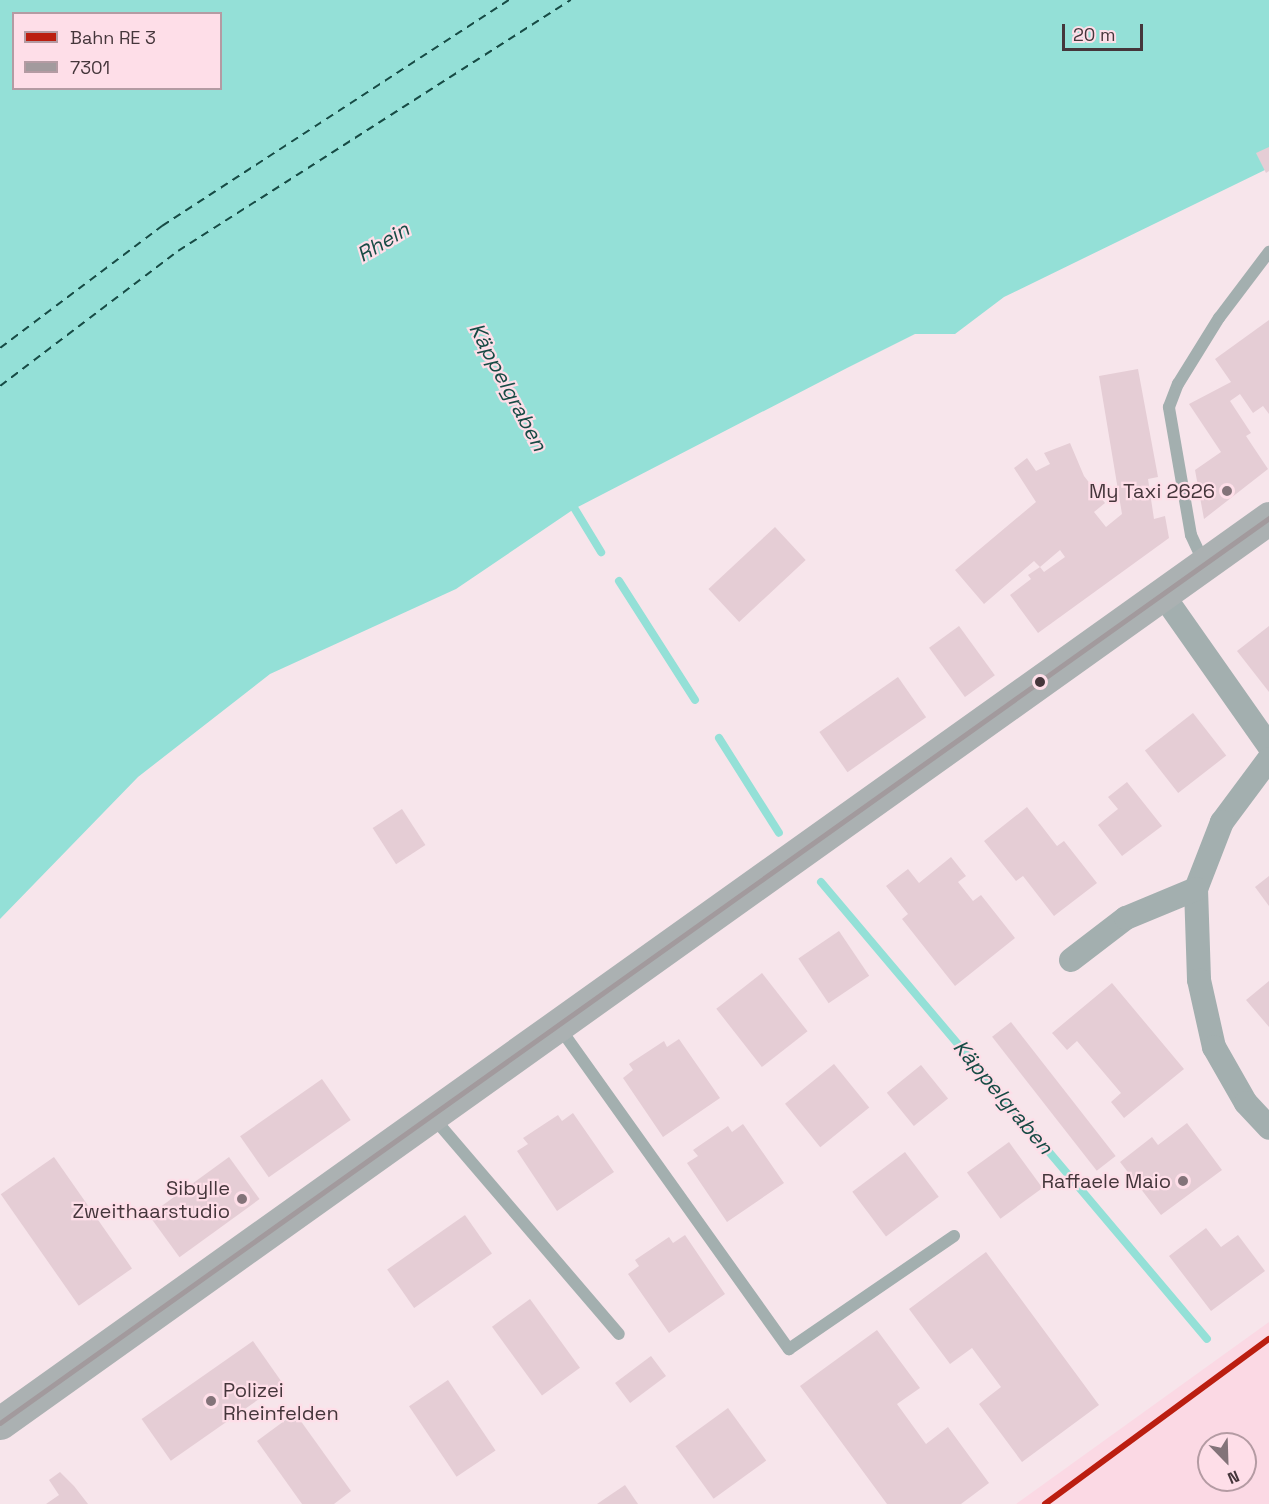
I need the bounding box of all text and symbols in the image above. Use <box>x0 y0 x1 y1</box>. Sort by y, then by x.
legend <box>12 12 222 90</box>
scale bar <box>1065 12 1146 50</box>
text: 20 m <box>1073 23 1116 46</box>
text: Bahn RE 3 <box>70 26 156 49</box>
text: 7301 <box>70 56 110 79</box>
water label: Rhein <box>352 217 414 267</box>
water label: Käppelgraben <box>464 319 552 455</box>
place label: My Taxi 2626 <box>1088 479 1215 503</box>
marker: My Taxi 2626 <box>1220 484 1234 498</box>
unlabelled marker <box>1034 676 1046 688</box>
water label: Käppelgraben <box>948 1035 1058 1159</box>
place label: Raffaele Maio <box>1041 1169 1171 1193</box>
marker: Raffaele Maio <box>1176 1174 1190 1188</box>
place label: Sibylle Zweithaarstudio <box>72 1176 230 1223</box>
marker: Sibylle Zweithaarstudio <box>235 1192 249 1206</box>
place label: Polizei Rheinfelden <box>223 1378 339 1425</box>
marker: Polizei Rheinfelden <box>204 1394 218 1408</box>
north arrow <box>1197 1432 1257 1492</box>
text: N <box>1224 1465 1242 1489</box>

